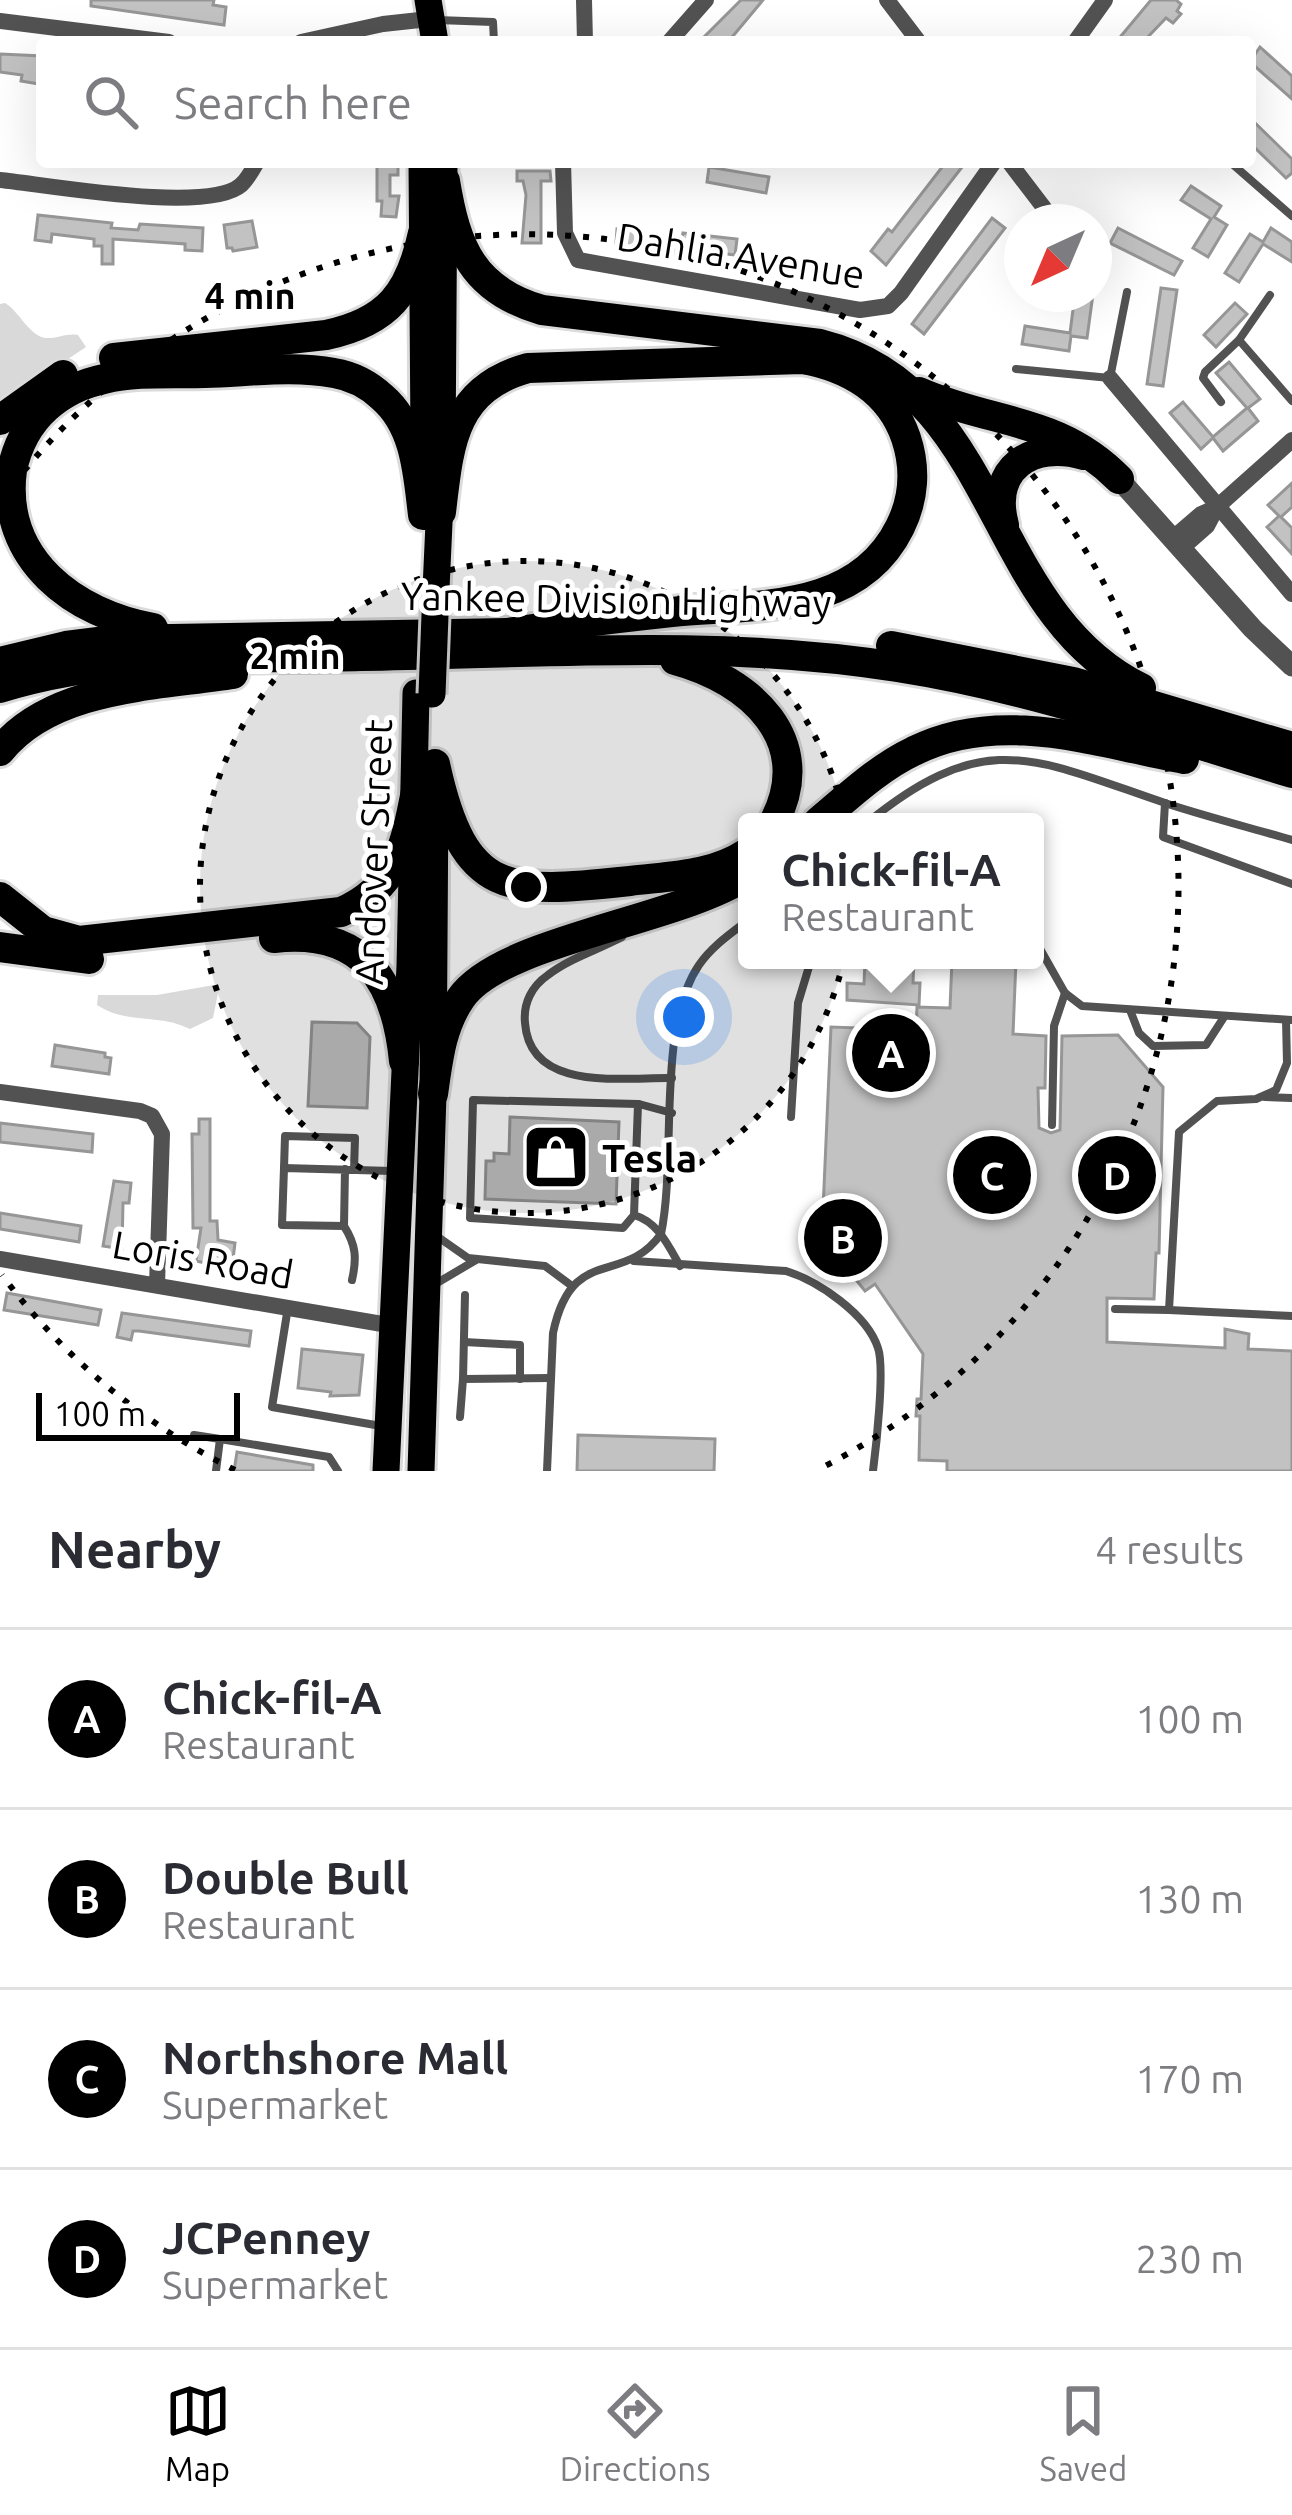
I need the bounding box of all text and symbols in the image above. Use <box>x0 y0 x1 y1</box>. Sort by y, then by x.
search box <box>36 36 1256 168</box>
icon: search <box>78 69 144 135</box>
text: Search here <box>174 77 412 128</box>
north arrow <box>1004 204 1112 312</box>
street label: Dahlia Avenue <box>614 214 868 296</box>
text: 4 min <box>205 275 295 316</box>
street label: Yankee Division Highway <box>400 574 832 624</box>
text: 2 min <box>250 635 340 676</box>
street label: Andover Street <box>347 718 399 986</box>
popup <box>738 813 1044 969</box>
text: Chick-fil-A <box>781 844 1001 895</box>
centre of rings <box>505 866 547 908</box>
text: Restaurant <box>781 895 974 938</box>
your location <box>654 987 714 1047</box>
pin: A <box>852 1008 930 1098</box>
shop icon: Tesla <box>521 1122 591 1192</box>
pin: C <box>953 1130 1031 1220</box>
pin: D <box>1078 1130 1156 1220</box>
place label: Tesla <box>602 1136 697 1179</box>
pin: B <box>804 1193 882 1283</box>
street label: Loris Road <box>109 1222 297 1296</box>
scale bar <box>36 1387 240 1440</box>
text: 100 m <box>54 1395 146 1432</box>
text: Nearby <box>48 1520 221 1578</box>
text: 4 results <box>1095 1528 1244 1571</box>
text: Chick-fil-A <box>162 1672 382 1723</box>
text: A <box>73 1697 101 1740</box>
text: 100 m <box>1135 1697 1244 1740</box>
text: Restaurant <box>162 1723 355 1766</box>
text: Double Bull <box>162 1852 409 1903</box>
text: B <box>74 1877 100 1920</box>
text: 130 m <box>1135 1877 1244 1920</box>
text: Restaurant <box>162 1903 355 1946</box>
text: Northshore Mall <box>162 2032 508 2083</box>
text: C <box>75 2057 99 2100</box>
text: 170 m <box>1135 2057 1244 2100</box>
text: Supermarket <box>162 2083 388 2126</box>
text: JCPenney <box>162 2212 370 2263</box>
text: D <box>73 2237 101 2280</box>
text: 230 m <box>1135 2237 1244 2280</box>
text: Supermarket <box>162 2263 388 2306</box>
tab: Map <box>165 2378 231 2487</box>
tab: Directions <box>560 2378 710 2487</box>
tab: Saved <box>1040 2378 1127 2487</box>

